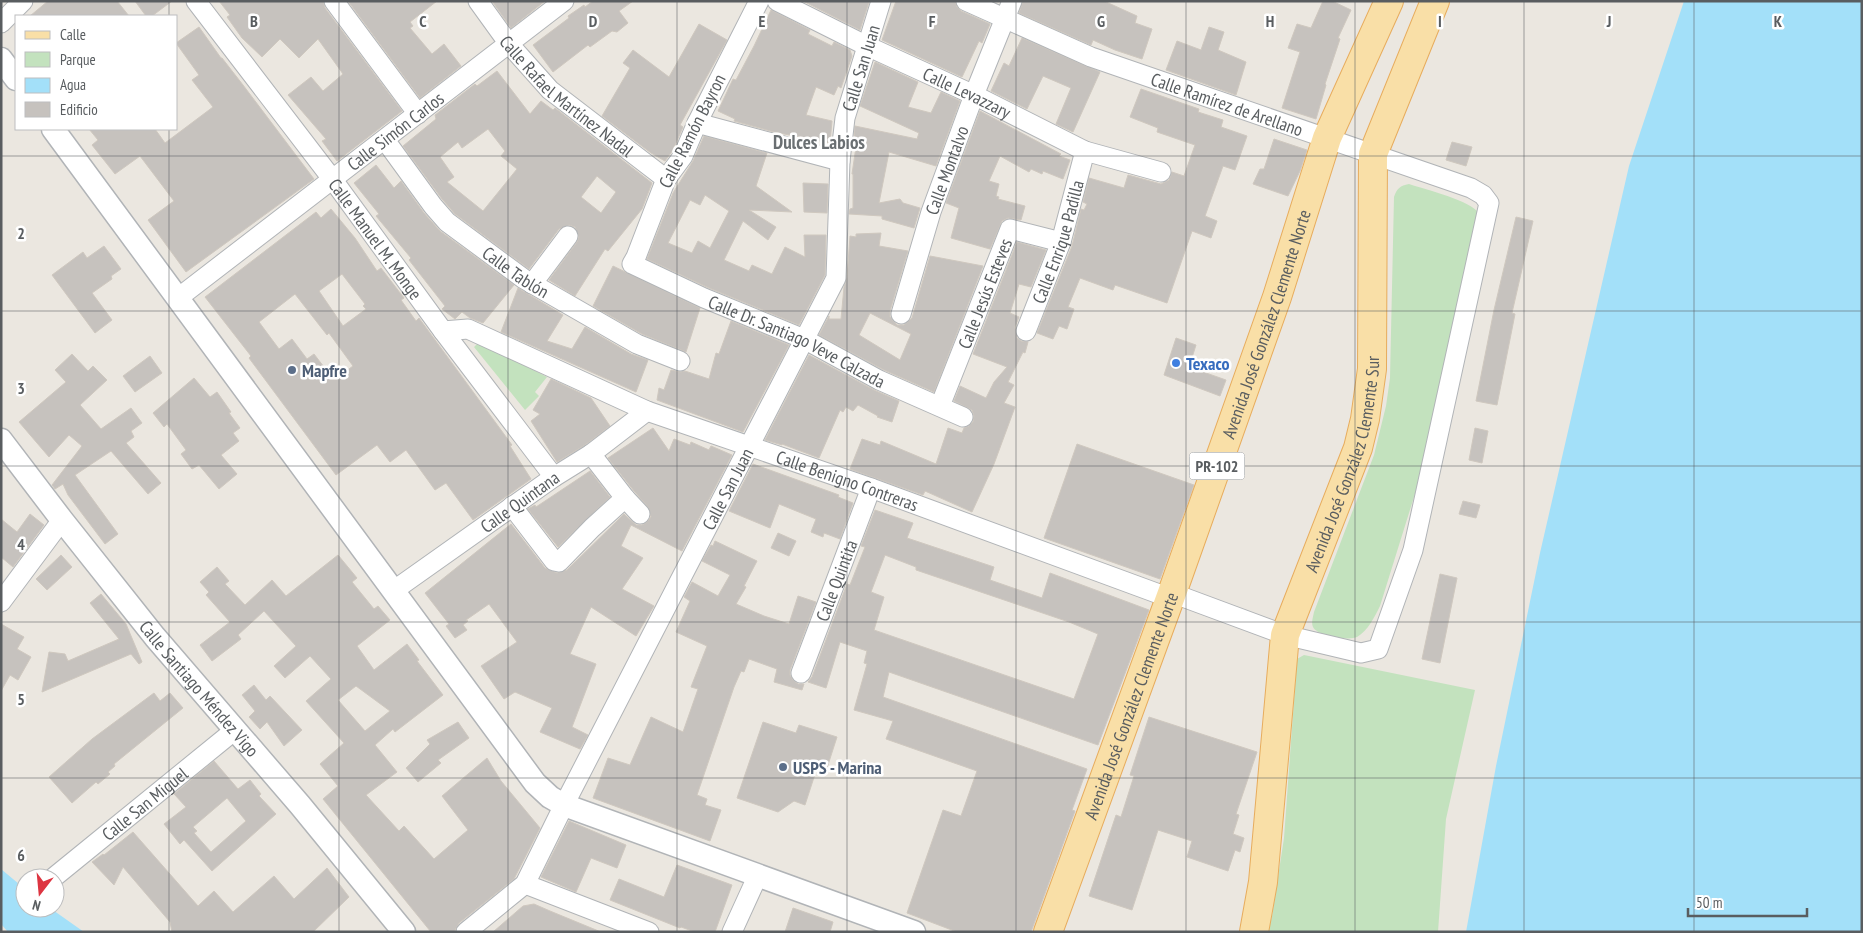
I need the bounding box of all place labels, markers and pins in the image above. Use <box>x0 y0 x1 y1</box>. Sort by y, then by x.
place label: Texaco <box>1186 352 1229 375</box>
marker: Texaco <box>1170 357 1182 369</box>
place label: Mapfre <box>302 359 347 382</box>
marker: Mapfre <box>286 364 298 376</box>
place label: USPS - Marina <box>793 756 882 779</box>
marker: USPS - Marina <box>777 761 789 773</box>

